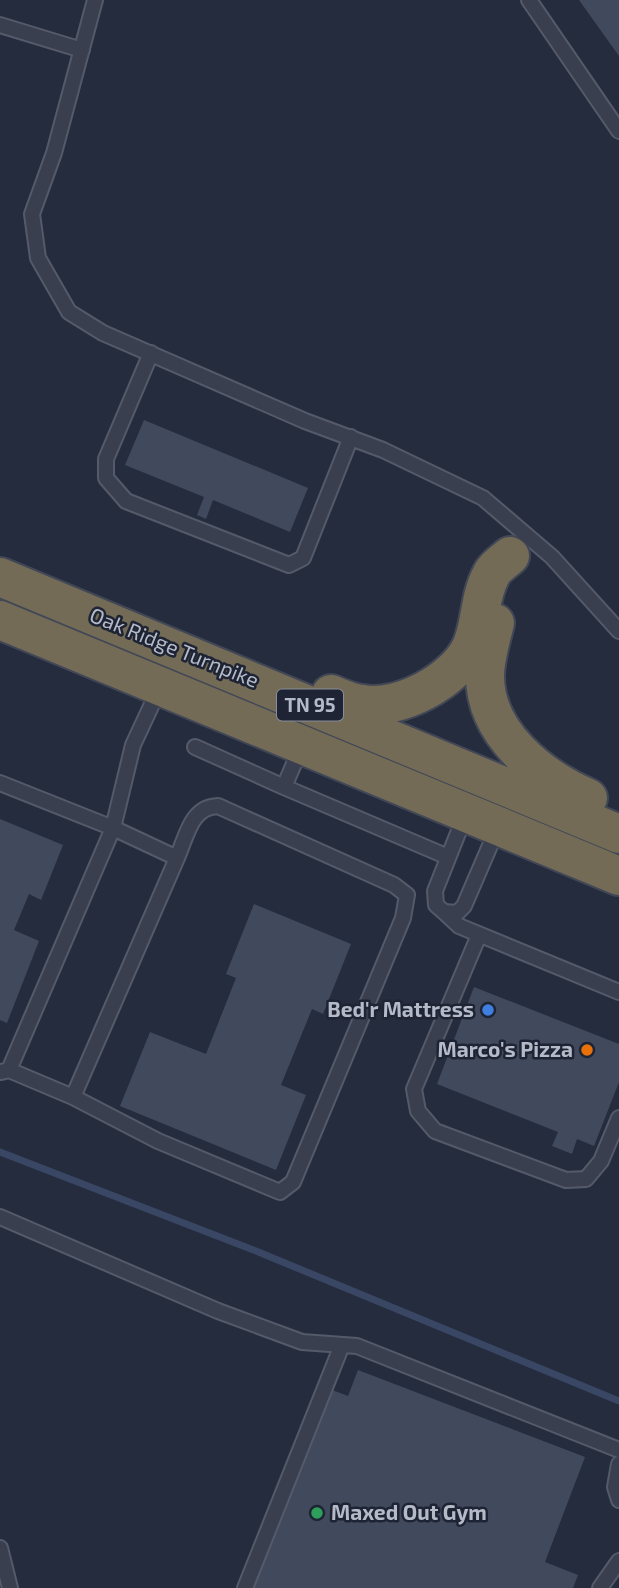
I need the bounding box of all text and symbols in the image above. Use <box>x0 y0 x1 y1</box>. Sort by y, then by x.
street label: Oak Ridge Turnpike <box>86 601 263 692</box>
road number: TN 95 <box>277 690 343 720</box>
place label: Bed'r Mattress <box>327 996 474 1021</box>
marker: Bed'r Mattress <box>480 1002 496 1018</box>
place label: Marco's Pizza <box>437 1036 573 1061</box>
marker: Marco's Pizza <box>579 1042 595 1058</box>
place label: Maxed Out Gym <box>331 1499 487 1525</box>
marker: Maxed Out Gym <box>309 1505 325 1521</box>

